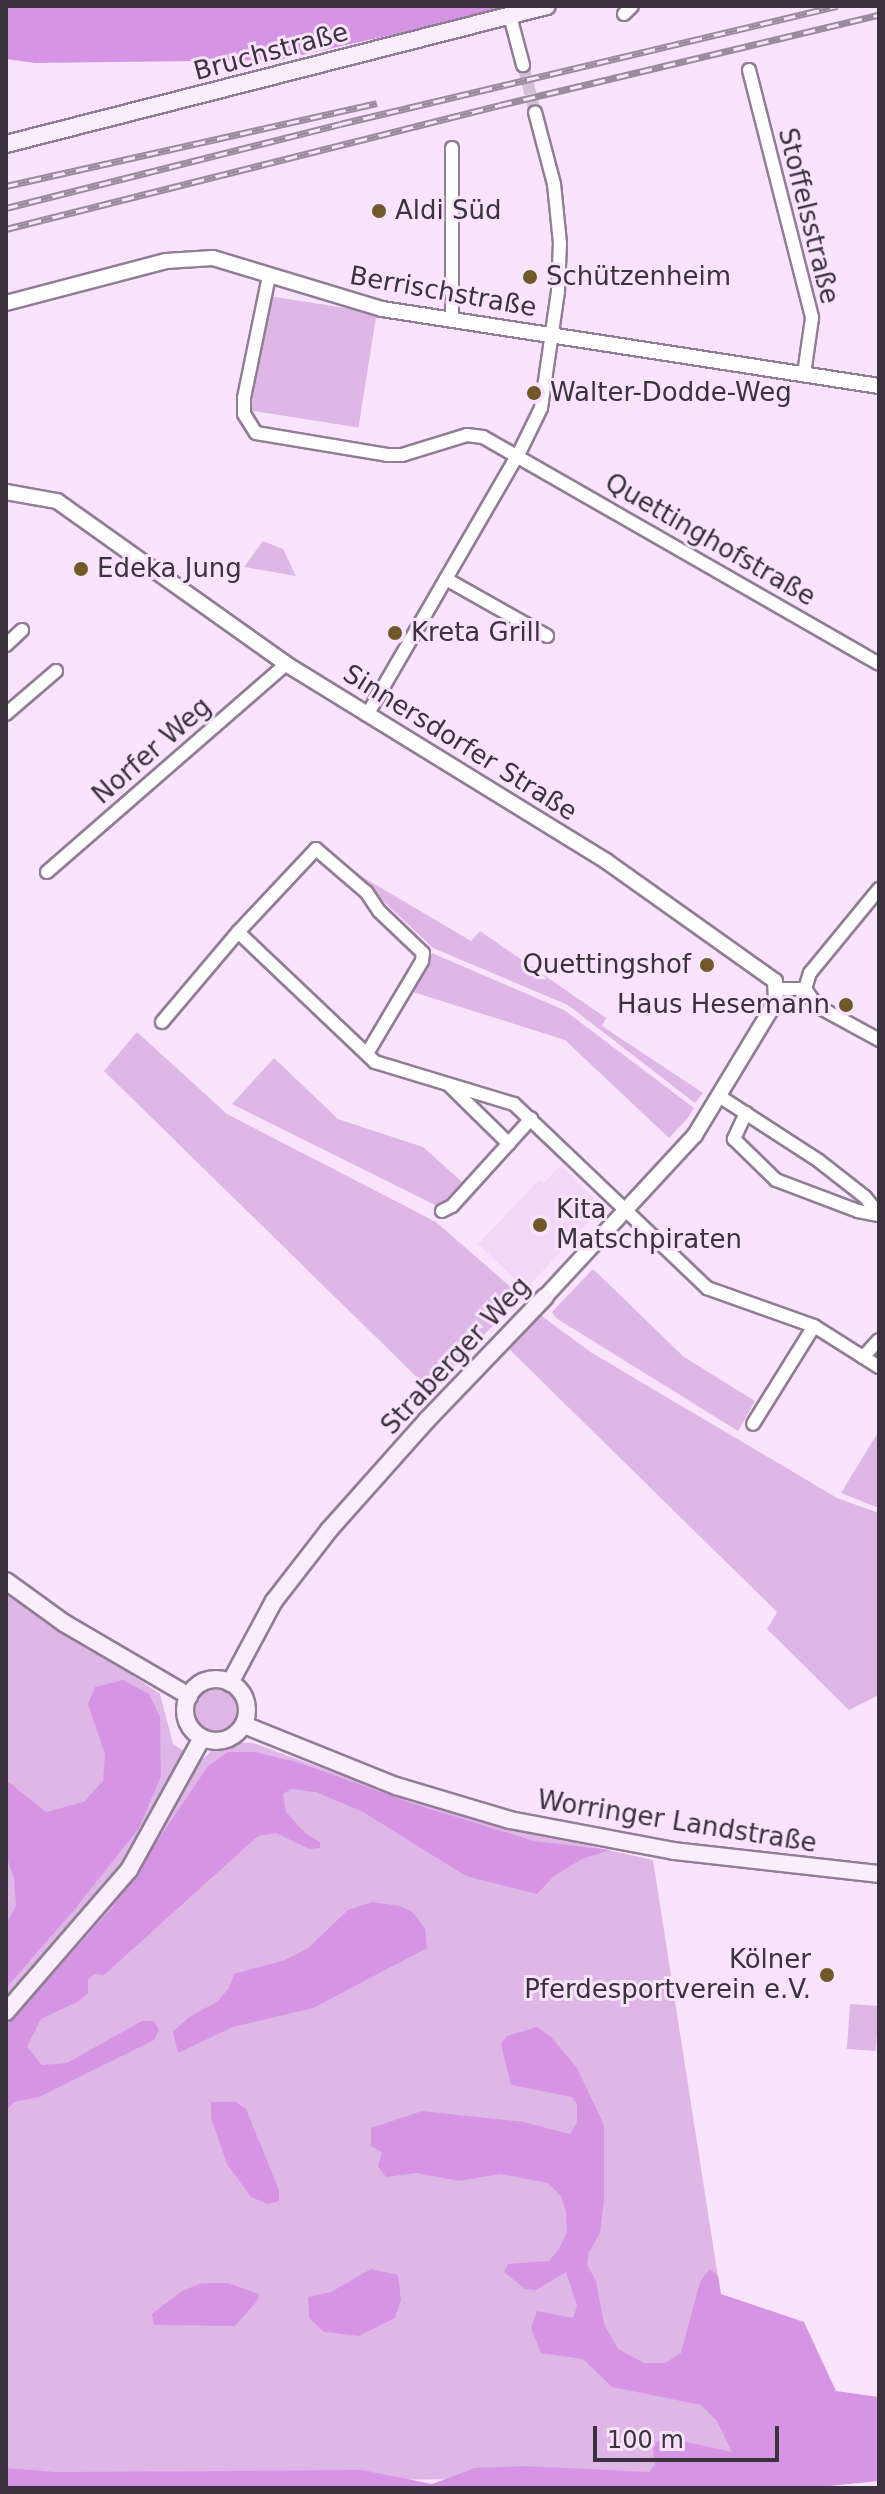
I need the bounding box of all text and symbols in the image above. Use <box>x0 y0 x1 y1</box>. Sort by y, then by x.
street label: Bruchstraße <box>190 16 352 88</box>
street label: Stoffelsstraße <box>771 125 845 307</box>
place label: Aldi Süd <box>395 195 501 227</box>
marker: Aldi Süd <box>370 202 388 220</box>
street label: Berrischstraße <box>347 260 539 324</box>
place label: Schützenheim <box>546 261 731 293</box>
marker: Schützenheim <box>521 268 539 286</box>
place label: Walter-Dodde-Weg <box>550 377 792 409</box>
marker: Walter-Dodde-Weg <box>525 384 543 402</box>
street label: Quettinghofstraße <box>599 467 821 613</box>
place label: Edeka Jung <box>97 553 242 585</box>
marker: Edeka Jung <box>72 560 90 578</box>
place label: Kreta Grill <box>411 617 541 649</box>
marker: Kreta Grill <box>386 624 404 642</box>
street label: Sinnersdorfer Straße <box>337 658 583 828</box>
street label: Norfer Weg <box>86 691 218 811</box>
place label: Quettingshof <box>522 949 691 981</box>
marker: Quettingshof <box>698 956 716 974</box>
place label: Haus Hesemann <box>617 989 830 1021</box>
marker: Haus Hesemann <box>837 996 855 1014</box>
place label: Kita Matschpiraten <box>556 1194 742 1256</box>
marker: Kita Matschpiraten <box>531 1216 549 1234</box>
street label: Straberger Weg <box>375 1271 537 1441</box>
street label: Worringer Landstraße <box>535 1785 819 1859</box>
place label: Kölner Pferdesportverein e.V. <box>524 1944 811 2006</box>
marker: Kölner Pferdesportverein e.V. <box>818 1966 836 1984</box>
scale bar <box>597 2410 783 2460</box>
text: 100 m <box>607 2426 684 2454</box>

